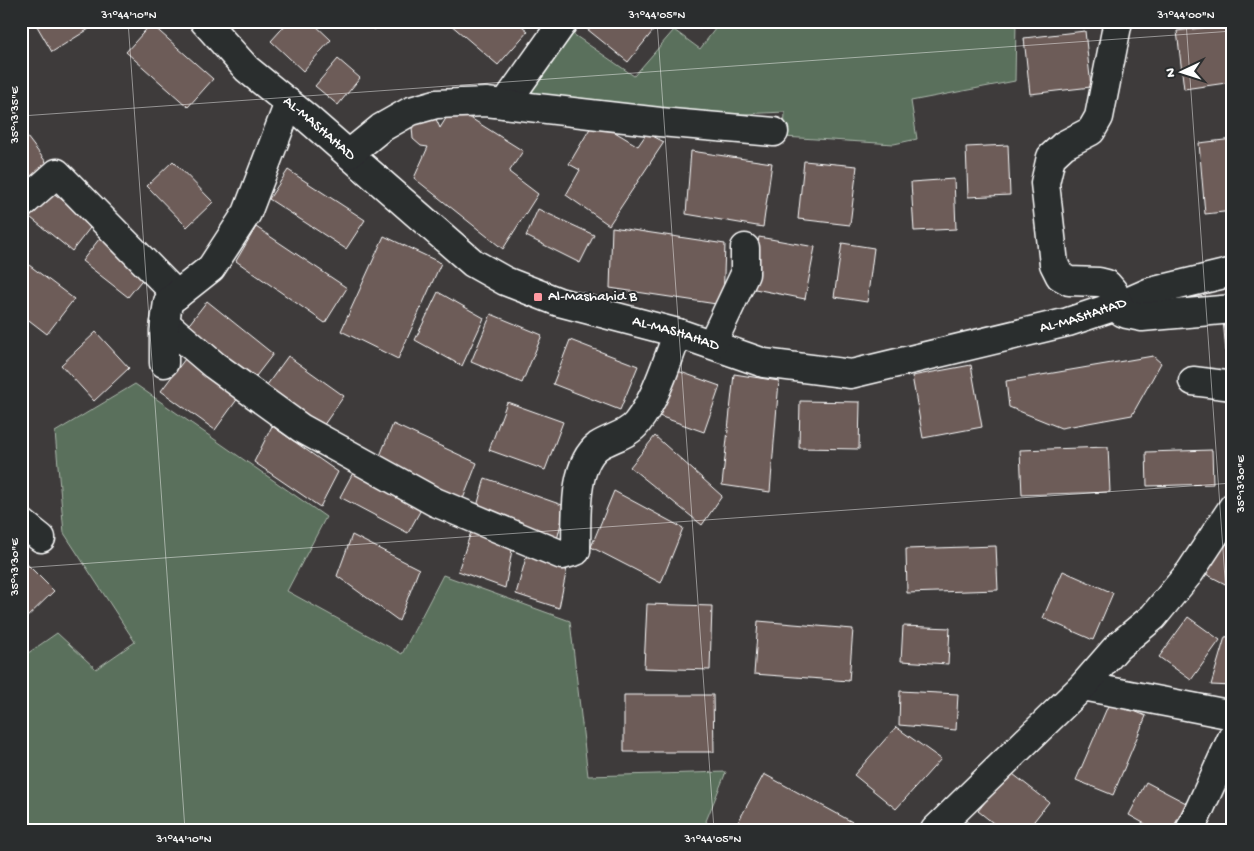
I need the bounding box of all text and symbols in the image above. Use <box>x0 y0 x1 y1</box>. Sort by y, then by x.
text: 31°44'10"N <box>100 9 157 23</box>
text: 31°44'05"N <box>628 9 686 23</box>
text: 31°44'00"N <box>1156 9 1215 23</box>
north arrow <box>1156 48 1206 98</box>
text: N <box>1163 68 1180 78</box>
text: 35°13'35"E <box>9 86 23 145</box>
street label: AL-MASHAHAD <box>279 93 359 165</box>
place label: Al-Mashahid B <box>548 288 637 306</box>
marker: Al-Mashahid B <box>532 291 544 303</box>
street label: AL-MASHAHAD <box>1038 294 1129 337</box>
street label: AL-MASHAHAD <box>630 312 722 356</box>
text: 35°13'30"E <box>1235 455 1249 514</box>
text: 35°13'30"E <box>9 538 23 597</box>
text: 31°44'10"N <box>155 833 212 847</box>
text: 31°44'05"N <box>684 833 742 847</box>

